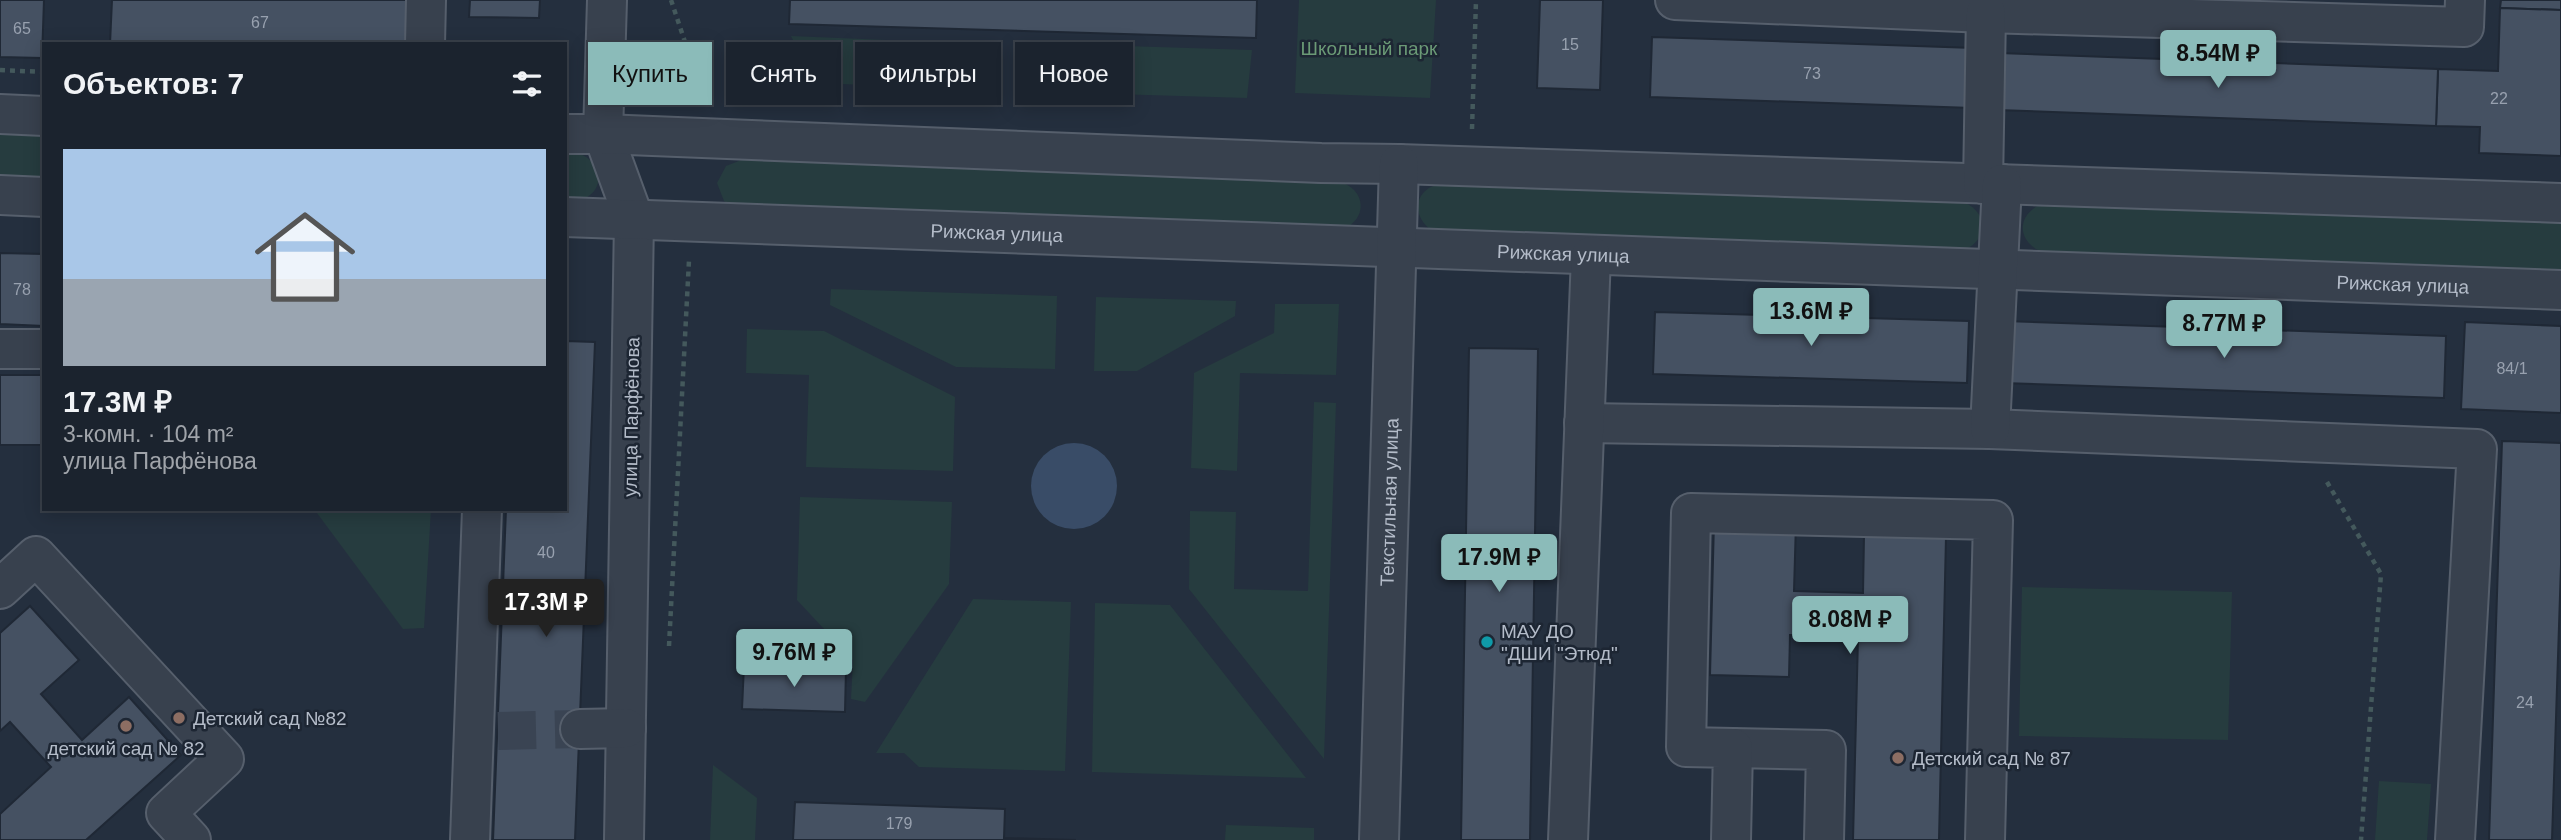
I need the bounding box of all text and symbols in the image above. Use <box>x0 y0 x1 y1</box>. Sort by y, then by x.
house number: 67 <box>251 14 269 31</box>
house number: 65 <box>13 20 31 37</box>
pin: 8.54M ₽ <box>2153 31 2283 90</box>
house number: 15 <box>1561 36 1579 53</box>
park label: Школьный парк <box>1301 38 1438 59</box>
text: 8.54M ₽ <box>2176 40 2260 66</box>
chip: Купить <box>588 42 712 105</box>
chip: Снять <box>726 42 841 105</box>
chip: Фильтры <box>855 42 1001 105</box>
chip: Новое <box>1015 42 1133 105</box>
icon: filters <box>508 65 546 103</box>
house number: 73 <box>1803 65 1821 82</box>
text: Объектов: 7 <box>63 67 244 100</box>
house number: 22 <box>2490 90 2508 107</box>
icon: home <box>242 194 368 320</box>
street label: Рижская улица <box>930 220 1064 246</box>
street label: Рижская улица <box>1497 241 1630 267</box>
street label: Рижская улица <box>2336 272 2470 298</box>
house number: 78 <box>13 281 31 298</box>
pin: 13.6M ₽ <box>1746 288 1876 348</box>
text: 13.6M ₽ <box>1769 298 1853 324</box>
pin: 8.77M ₽ <box>2159 300 2289 360</box>
text: 8.77M ₽ <box>2182 310 2266 336</box>
street label: улица Парфёнова <box>620 336 643 497</box>
house number: 84/1 <box>2496 360 2528 377</box>
text: 17.3M ₽ <box>63 385 172 418</box>
street label: Текстильная улица <box>1377 417 1402 587</box>
text: 3-комн. · 104 m² <box>63 421 234 447</box>
text: улица Парфёнова <box>63 448 257 474</box>
pin: 17.9M ₽ <box>1434 534 1564 594</box>
house number: 40 <box>537 544 555 561</box>
text: 17.9M ₽ <box>1457 544 1541 570</box>
pin: 17.3M ₽ <box>481 580 611 639</box>
text: 17.3M ₽ <box>504 589 588 615</box>
pin: 8.08M ₽ <box>1785 596 1915 656</box>
text: 8.08M ₽ <box>1808 606 1892 632</box>
place label: МАУ ДО "ДШИ "Этюд" <box>1501 621 1618 664</box>
pin: 9.76M ₽ <box>729 630 859 689</box>
marker: МАУ ДО "ДШИ "Этюд" <box>1479 634 1495 650</box>
text: 9.76M ₽ <box>752 639 836 665</box>
house number: 24 <box>2516 694 2534 711</box>
place label: Детский сад №82 <box>193 708 347 729</box>
marker: Детский сад №82 <box>171 710 187 726</box>
marker: детский сад № 82 <box>118 718 134 734</box>
place label: детский сад № 82 <box>47 738 205 759</box>
place label: Детский сад № 87 <box>1912 748 2071 769</box>
marker: Детский сад № 87 <box>1890 750 1906 766</box>
house number: 179 <box>886 815 912 832</box>

